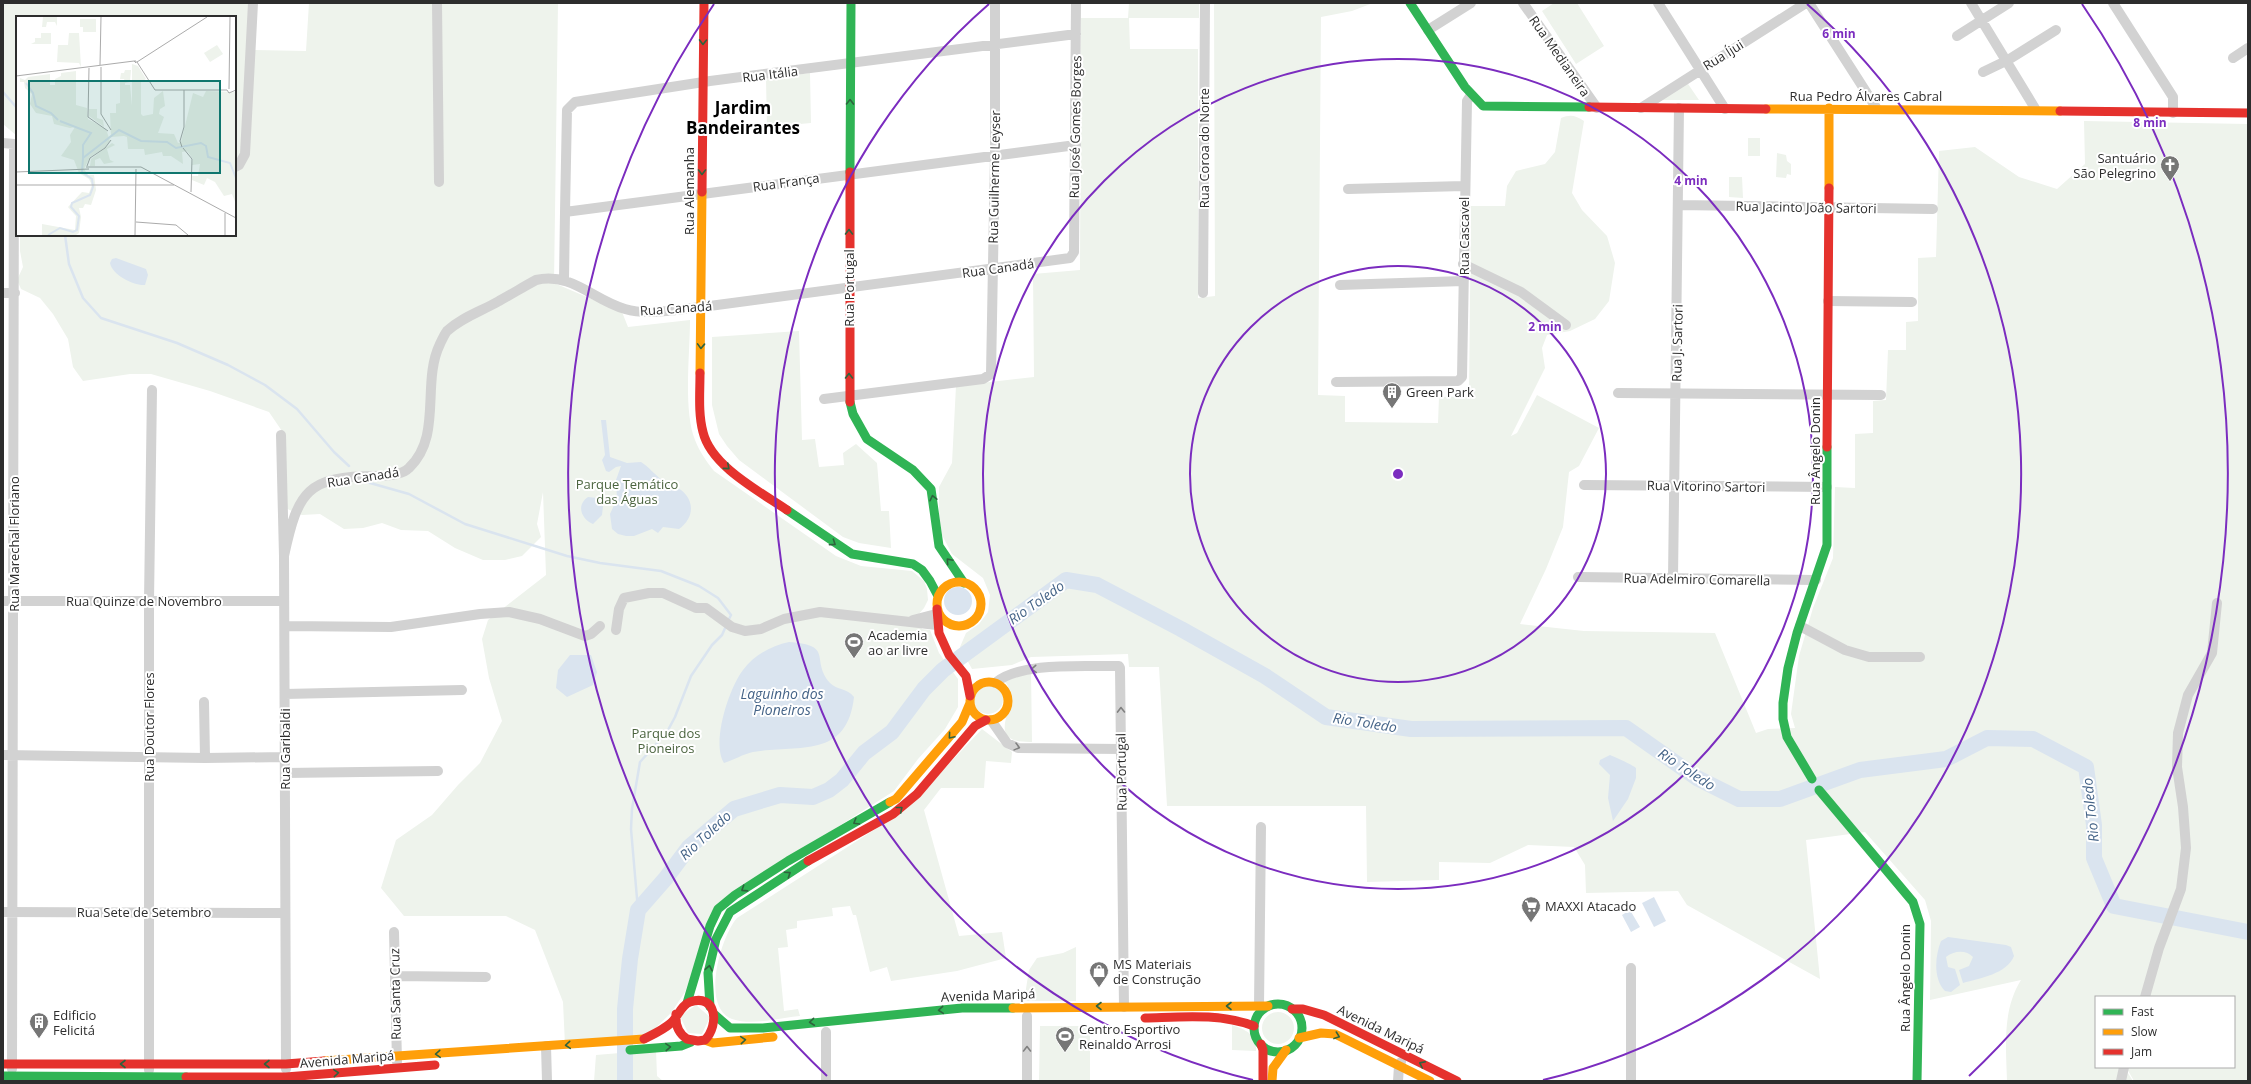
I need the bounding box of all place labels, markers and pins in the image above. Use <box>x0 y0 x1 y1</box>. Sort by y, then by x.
place label: Santuário São Pelegrino <box>2073 149 2156 182</box>
church icon: Santuário São Pelegrino <box>2159 154 2181 182</box>
building icon: Green Park <box>1381 381 1403 409</box>
place label: Green Park <box>1406 383 1474 401</box>
centre of rings <box>1391 467 1405 481</box>
place label: Academia ao ar livre <box>868 626 928 659</box>
sports icon: Academia ao ar livre <box>843 631 865 659</box>
supermarket icon: MAXXI Atacado <box>1520 895 1542 923</box>
place label: MAXXI Atacado <box>1545 897 1636 915</box>
place label: MS Materiais de Construção <box>1113 955 1201 988</box>
shop icon: MS Materiais de Construção <box>1088 960 1110 988</box>
place label: Edificio Felicitá <box>53 1006 97 1039</box>
building icon: Edificio Felicitá <box>28 1011 50 1039</box>
place label: Centro Esportivo Reinaldo Arrosi <box>1079 1020 1181 1053</box>
sports icon: Centro Esportivo Reinaldo Arrosi <box>1054 1025 1076 1053</box>

